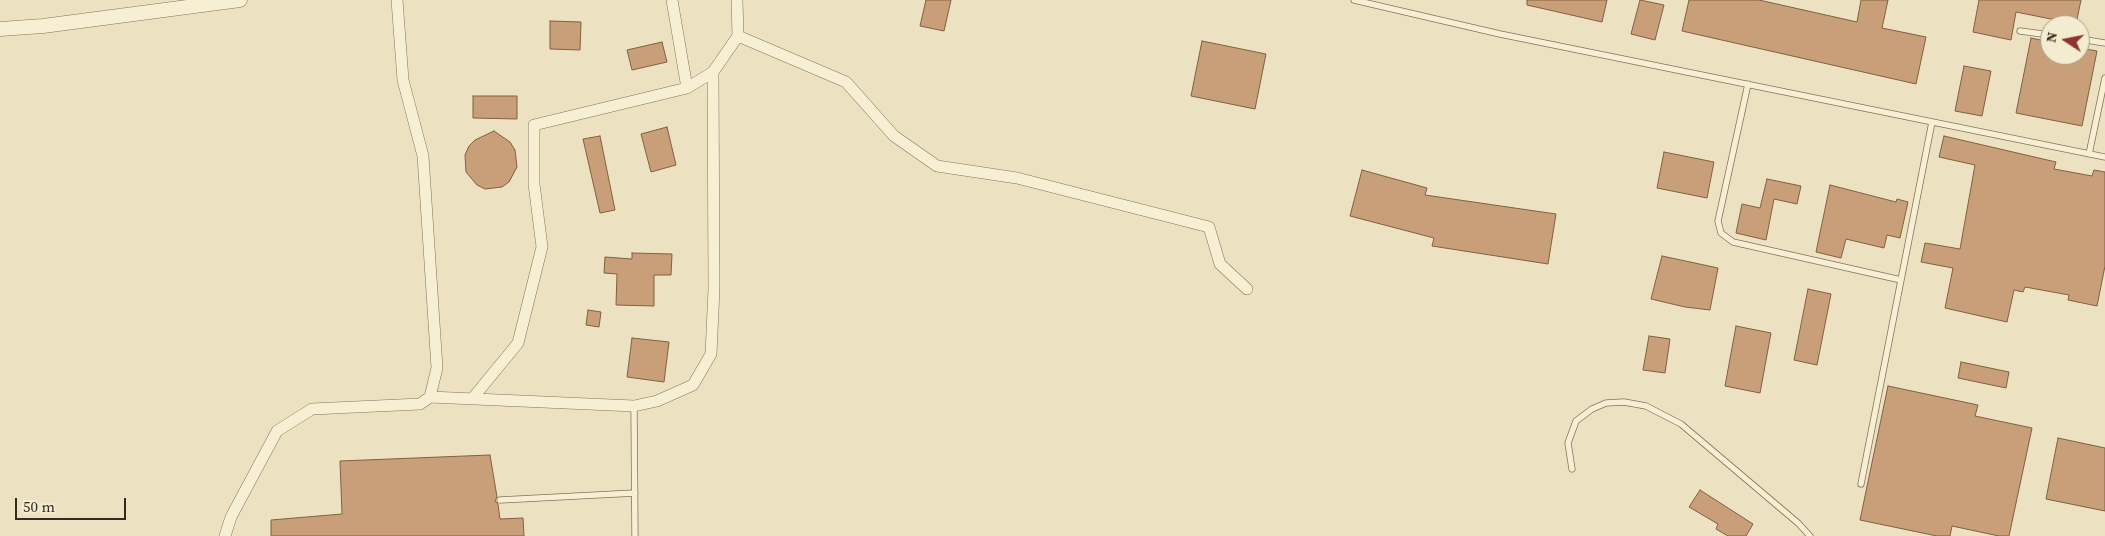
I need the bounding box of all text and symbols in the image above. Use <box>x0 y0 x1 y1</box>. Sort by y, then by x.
north arrow <box>2040 15 2090 65</box>
text: N <box>2040 30 2062 44</box>
scale bar <box>18 488 129 520</box>
text: 50 m <box>23 496 55 517</box>

